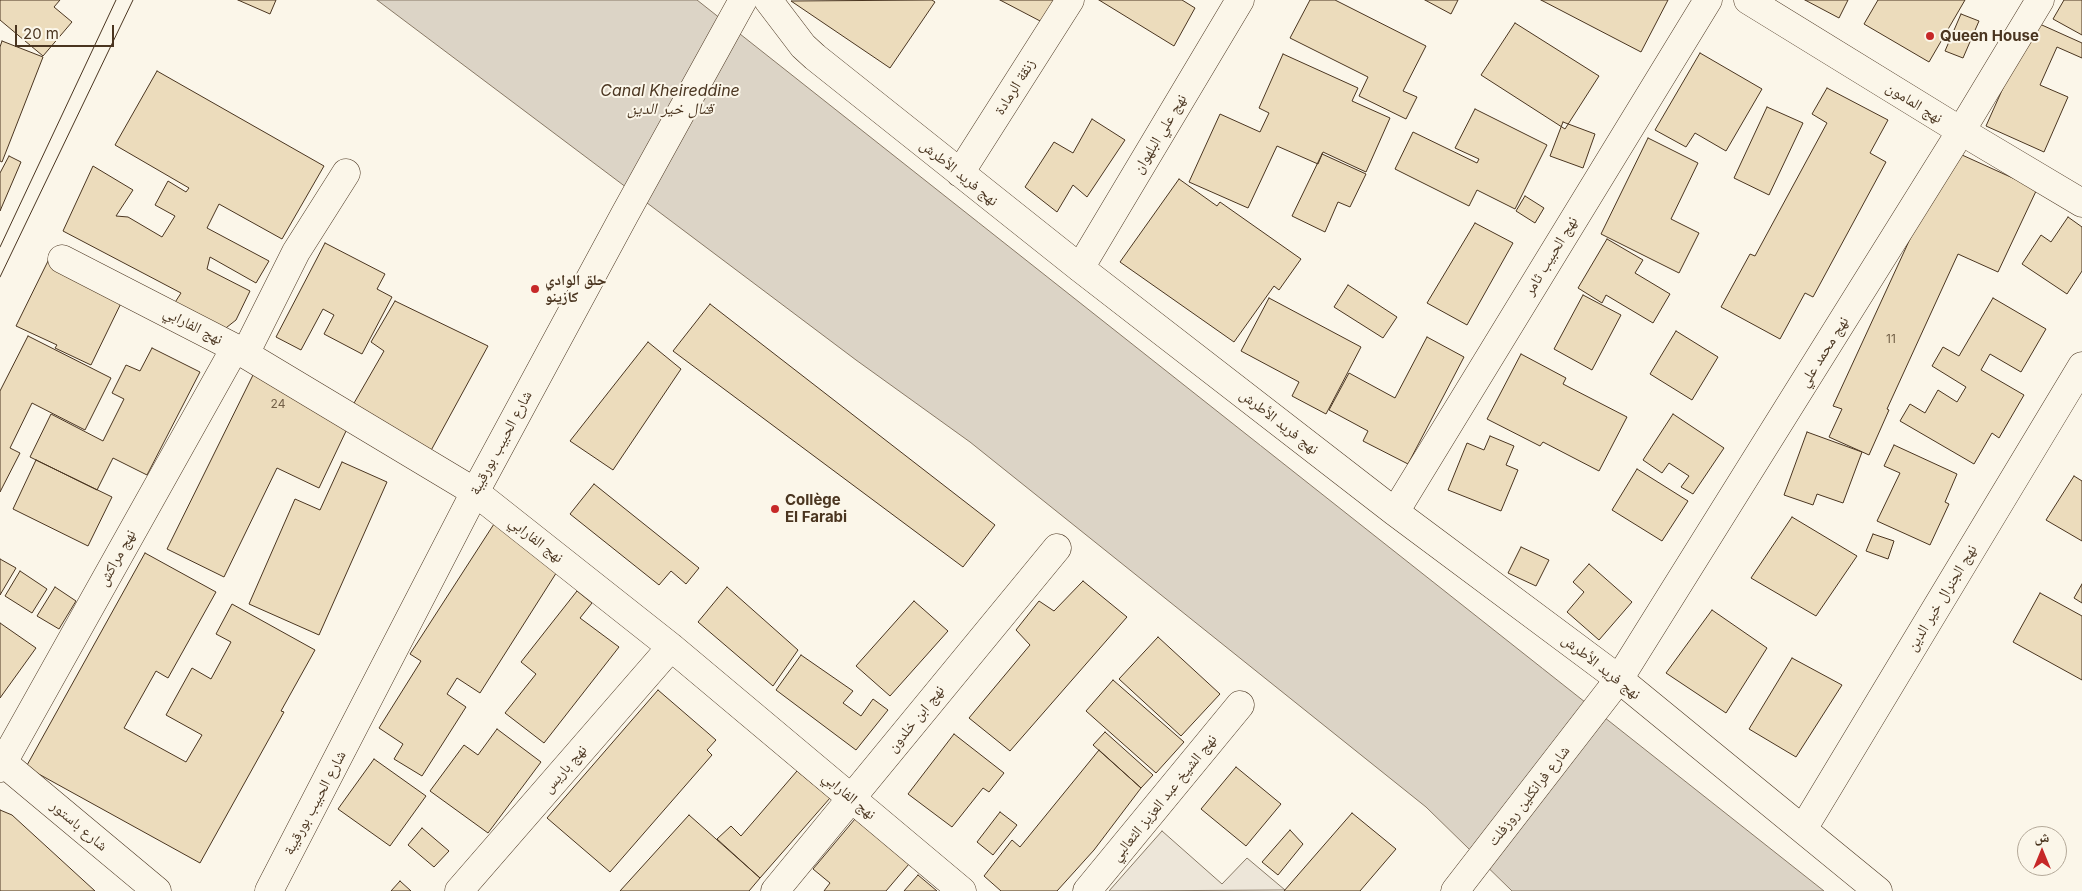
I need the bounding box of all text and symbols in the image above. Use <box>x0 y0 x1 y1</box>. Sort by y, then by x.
scale bar <box>18 15 116 47</box>
text: 20 m <box>23 24 59 43</box>
place label: Queen House <box>1940 27 2039 45</box>
marker: Queen House <box>1924 30 1936 42</box>
street label: زنقة الرمادة <box>991 56 1039 118</box>
street label: نهج المامون <box>1882 79 1946 127</box>
water label: Canal Kheireddine قنال خير الدين <box>600 81 740 119</box>
street label: نهج علي البلهوان <box>1129 91 1191 177</box>
street label: نهج فريد الأطرش <box>916 136 1002 210</box>
street label: نهج الحبيب ثامر <box>1520 213 1582 299</box>
place label: حلق الوادي كازينو <box>545 271 607 306</box>
marker: حلق الوادي كازينو <box>529 283 541 295</box>
street label: نهج الفارابي <box>160 303 226 349</box>
street label: نهج محمد علي <box>1795 313 1853 391</box>
house number: 11 <box>1886 332 1896 346</box>
street label: نهج فريد الأطرش <box>1236 386 1322 458</box>
street label: شارع الحبيب بورقيبة <box>466 388 536 498</box>
house number: 24 <box>271 397 285 411</box>
place label: Collège El Farabi <box>785 491 847 526</box>
marker: Collège El Farabi <box>769 503 781 515</box>
street label: نهج الفارابي <box>505 513 567 567</box>
street label: نهج مراكش <box>94 527 140 589</box>
street label: نهج الجنرال خير الدين <box>1903 542 1981 654</box>
street label: نهج فريد الأطرش <box>1558 631 1644 703</box>
street label: نهج ابن خلدون <box>884 682 948 756</box>
street label: نهج الشيخ عبد العزيز الثعالبي <box>1107 731 1221 865</box>
street label: نهج باريس <box>539 741 591 797</box>
street label: شارع فرانكلين روزفلت <box>1484 742 1574 850</box>
street label: شارع الحبيب بورقيبة <box>280 748 350 858</box>
street label: نهج الفارابي <box>819 768 879 824</box>
street label: شارع باستور <box>47 797 111 855</box>
north arrow <box>2017 826 2067 876</box>
text: ش <box>2035 828 2049 845</box>

